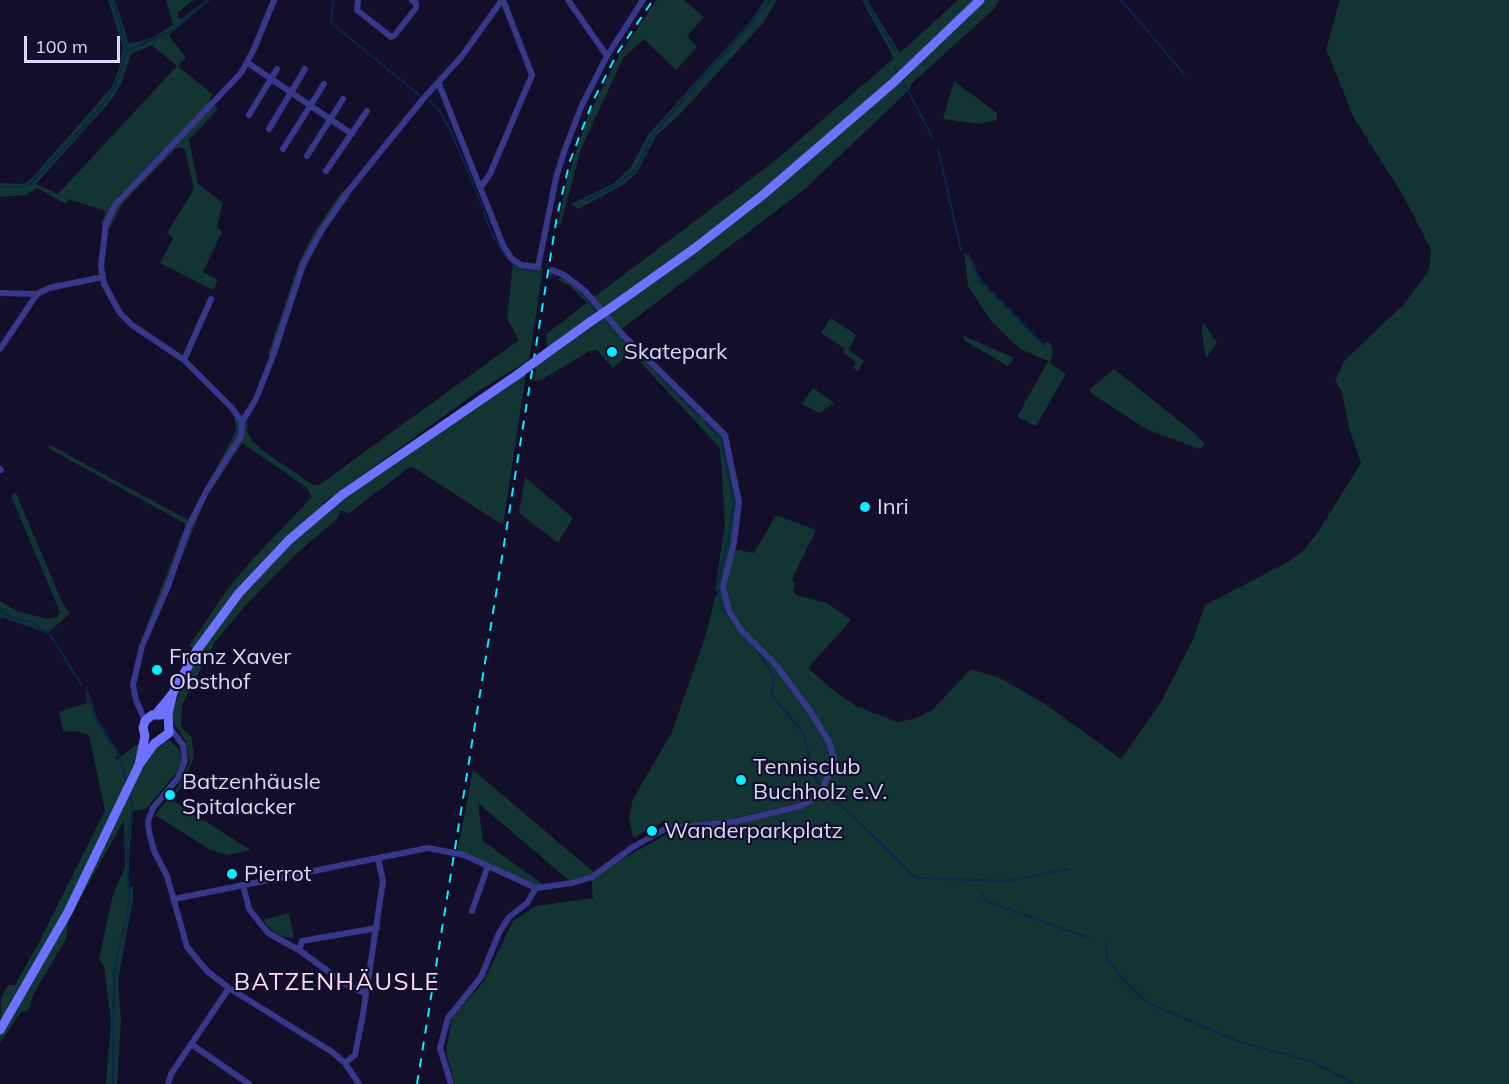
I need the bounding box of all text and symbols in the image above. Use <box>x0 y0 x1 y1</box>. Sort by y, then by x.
scale bar <box>27 24 123 62</box>
text: 100 m <box>35 35 88 58</box>
place label: Skatepark <box>624 339 727 365</box>
marker: Skatepark <box>605 345 619 359</box>
place label: Inri <box>877 494 909 520</box>
marker: Inri <box>858 500 872 514</box>
place label: Franz Xaver Obsthof <box>169 644 291 696</box>
marker: Franz Xaver Obsthof <box>150 663 164 677</box>
place label: Tennisclub Buchholz e.V. <box>753 754 887 806</box>
place label: Batzenhäusle Spitalacker <box>182 769 321 820</box>
marker: Tennisclub Buchholz e.V. <box>734 773 748 787</box>
marker: Batzenhäusle Spitalacker <box>163 788 177 802</box>
place label: Wanderparkplatz <box>664 818 843 844</box>
marker: Wanderparkplatz <box>645 824 659 838</box>
place label: Pierrot <box>244 861 312 887</box>
marker: Pierrot <box>225 867 239 881</box>
district label: BATZENHÄUSLE <box>234 969 440 997</box>

